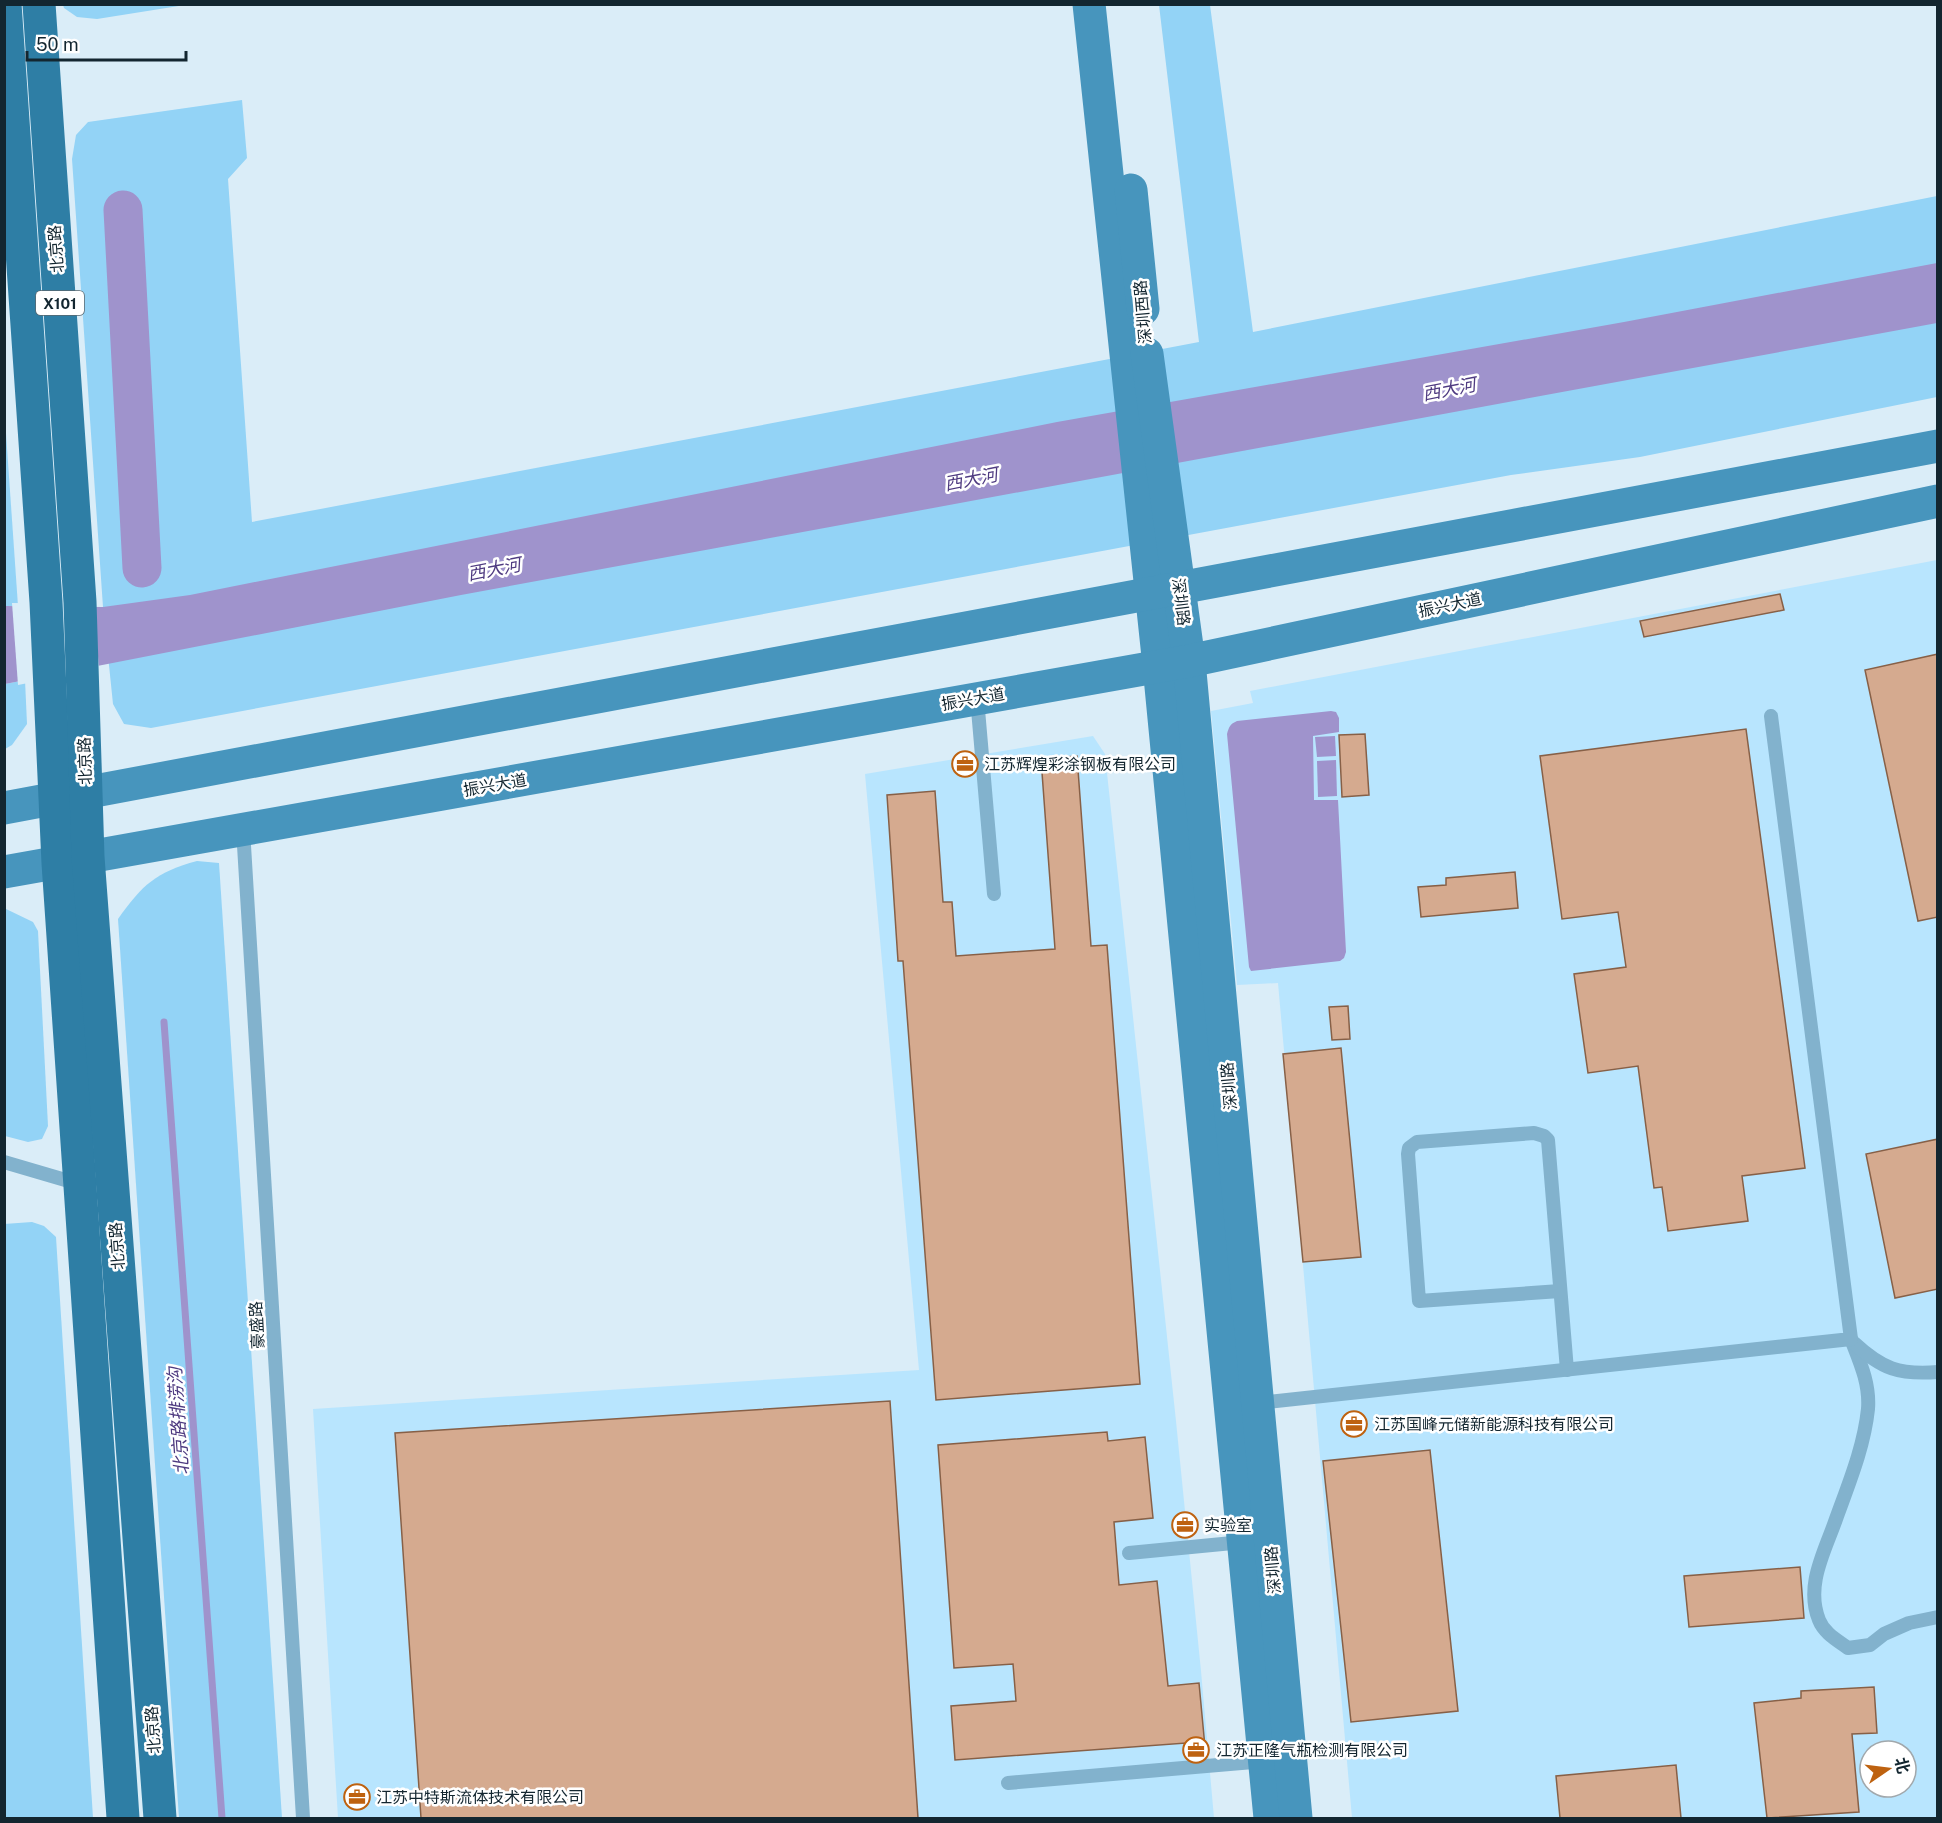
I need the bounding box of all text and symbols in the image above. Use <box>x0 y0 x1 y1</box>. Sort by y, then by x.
scale bar <box>27 24 186 62</box>
text: 50 m <box>36 34 79 55</box>
street label: 北京路 <box>45 224 67 274</box>
street label: 深圳西路 <box>1131 279 1155 345</box>
road number: X101 <box>36 291 84 315</box>
water label: 西大河 <box>1420 373 1480 404</box>
water label: 西大河 <box>942 463 1002 494</box>
water label: 西大河 <box>465 553 525 584</box>
street label: 深圳路 <box>1169 577 1193 627</box>
street label: 振兴大道 <box>1417 589 1483 621</box>
street label: 振兴大道 <box>940 684 1006 714</box>
street label: 北京路 <box>75 737 95 785</box>
office icon: 江苏辉煌彩涂钢板有限公司 <box>950 749 980 779</box>
place label: 江苏辉煌彩涂钢板有限公司 <box>984 755 1176 774</box>
street label: 振兴大道 <box>462 770 528 800</box>
street label: 深圳路 <box>1217 1061 1241 1111</box>
street label: 北京路 <box>106 1221 128 1271</box>
street label: 豪盛路 <box>246 1301 268 1349</box>
water label: 北京路排涝沟 <box>164 1364 192 1476</box>
office icon: 江苏国峰元储新能源科技有限公司 <box>1339 1409 1369 1439</box>
place label: 江苏国峰元储新能源科技有限公司 <box>1374 1415 1614 1434</box>
office icon: 实验室 <box>1170 1510 1200 1540</box>
place label: 实验室 <box>1204 1516 1252 1535</box>
street label: 深圳路 <box>1261 1545 1285 1595</box>
street label: 北京路 <box>142 1705 164 1755</box>
office icon: 江苏正隆气瓶检测有限公司 <box>1181 1735 1211 1765</box>
north arrow <box>1858 1739 1918 1799</box>
place label: 江苏正隆气瓶检测有限公司 <box>1216 1741 1408 1760</box>
text: 北 <box>1891 1755 1913 1776</box>
office icon: 江苏中特斯流体技术有限公司 <box>342 1782 372 1812</box>
place label: 江苏中特斯流体技术有限公司 <box>376 1788 584 1807</box>

